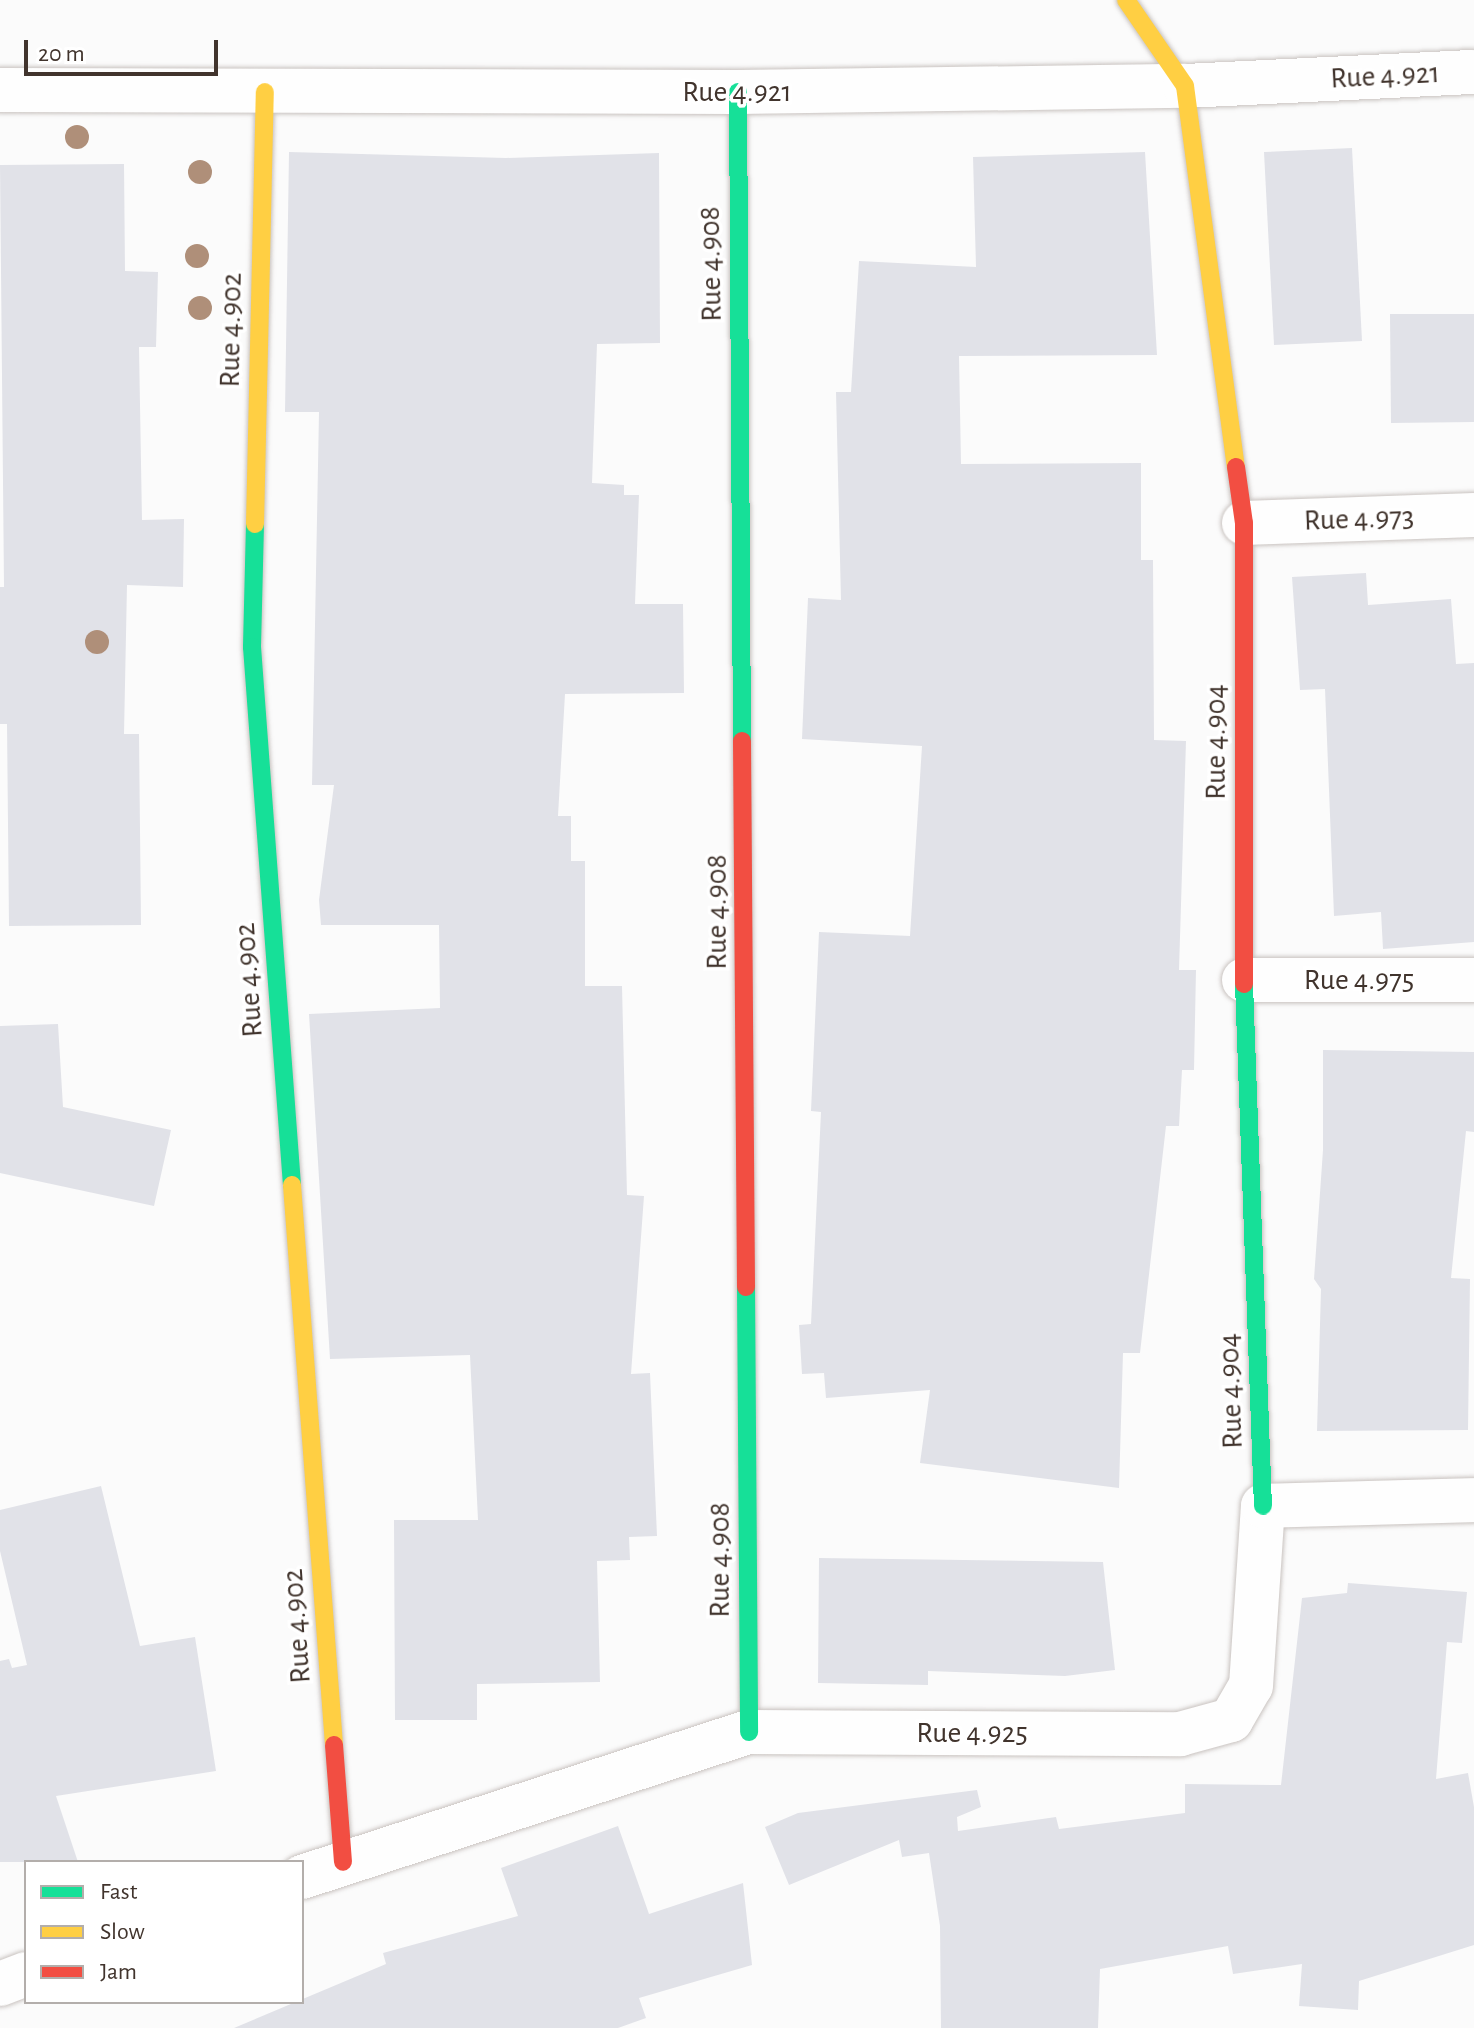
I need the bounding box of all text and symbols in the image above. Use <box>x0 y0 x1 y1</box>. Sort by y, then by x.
scale bar <box>28 24 222 74</box>
text: 20 m <box>38 42 85 66</box>
street label: Rue 4.921 <box>1329 55 1441 97</box>
street label: Rue 4.921 <box>682 74 792 110</box>
street label: Rue 4.908 <box>692 206 730 322</box>
street label: Rue 4.902 <box>212 272 250 388</box>
street label: Rue 4.973 <box>1303 499 1415 539</box>
street label: Rue 4.904 <box>1198 684 1234 800</box>
street label: Rue 4.908 <box>699 854 735 970</box>
street label: Rue 4.902 <box>227 921 271 1039</box>
street label: Rue 4.975 <box>1304 962 1414 998</box>
street label: Rue 4.904 <box>1211 1333 1251 1449</box>
street label: Rue 4.908 <box>702 1502 738 1618</box>
street label: Rue 4.902 <box>275 1567 319 1685</box>
street label: Rue 4.925 <box>916 1715 1028 1751</box>
legend <box>24 1860 304 2004</box>
text: Fast <box>100 1880 137 1904</box>
text: Slow <box>100 1920 145 1944</box>
text: Jam <box>100 1960 137 1984</box>

